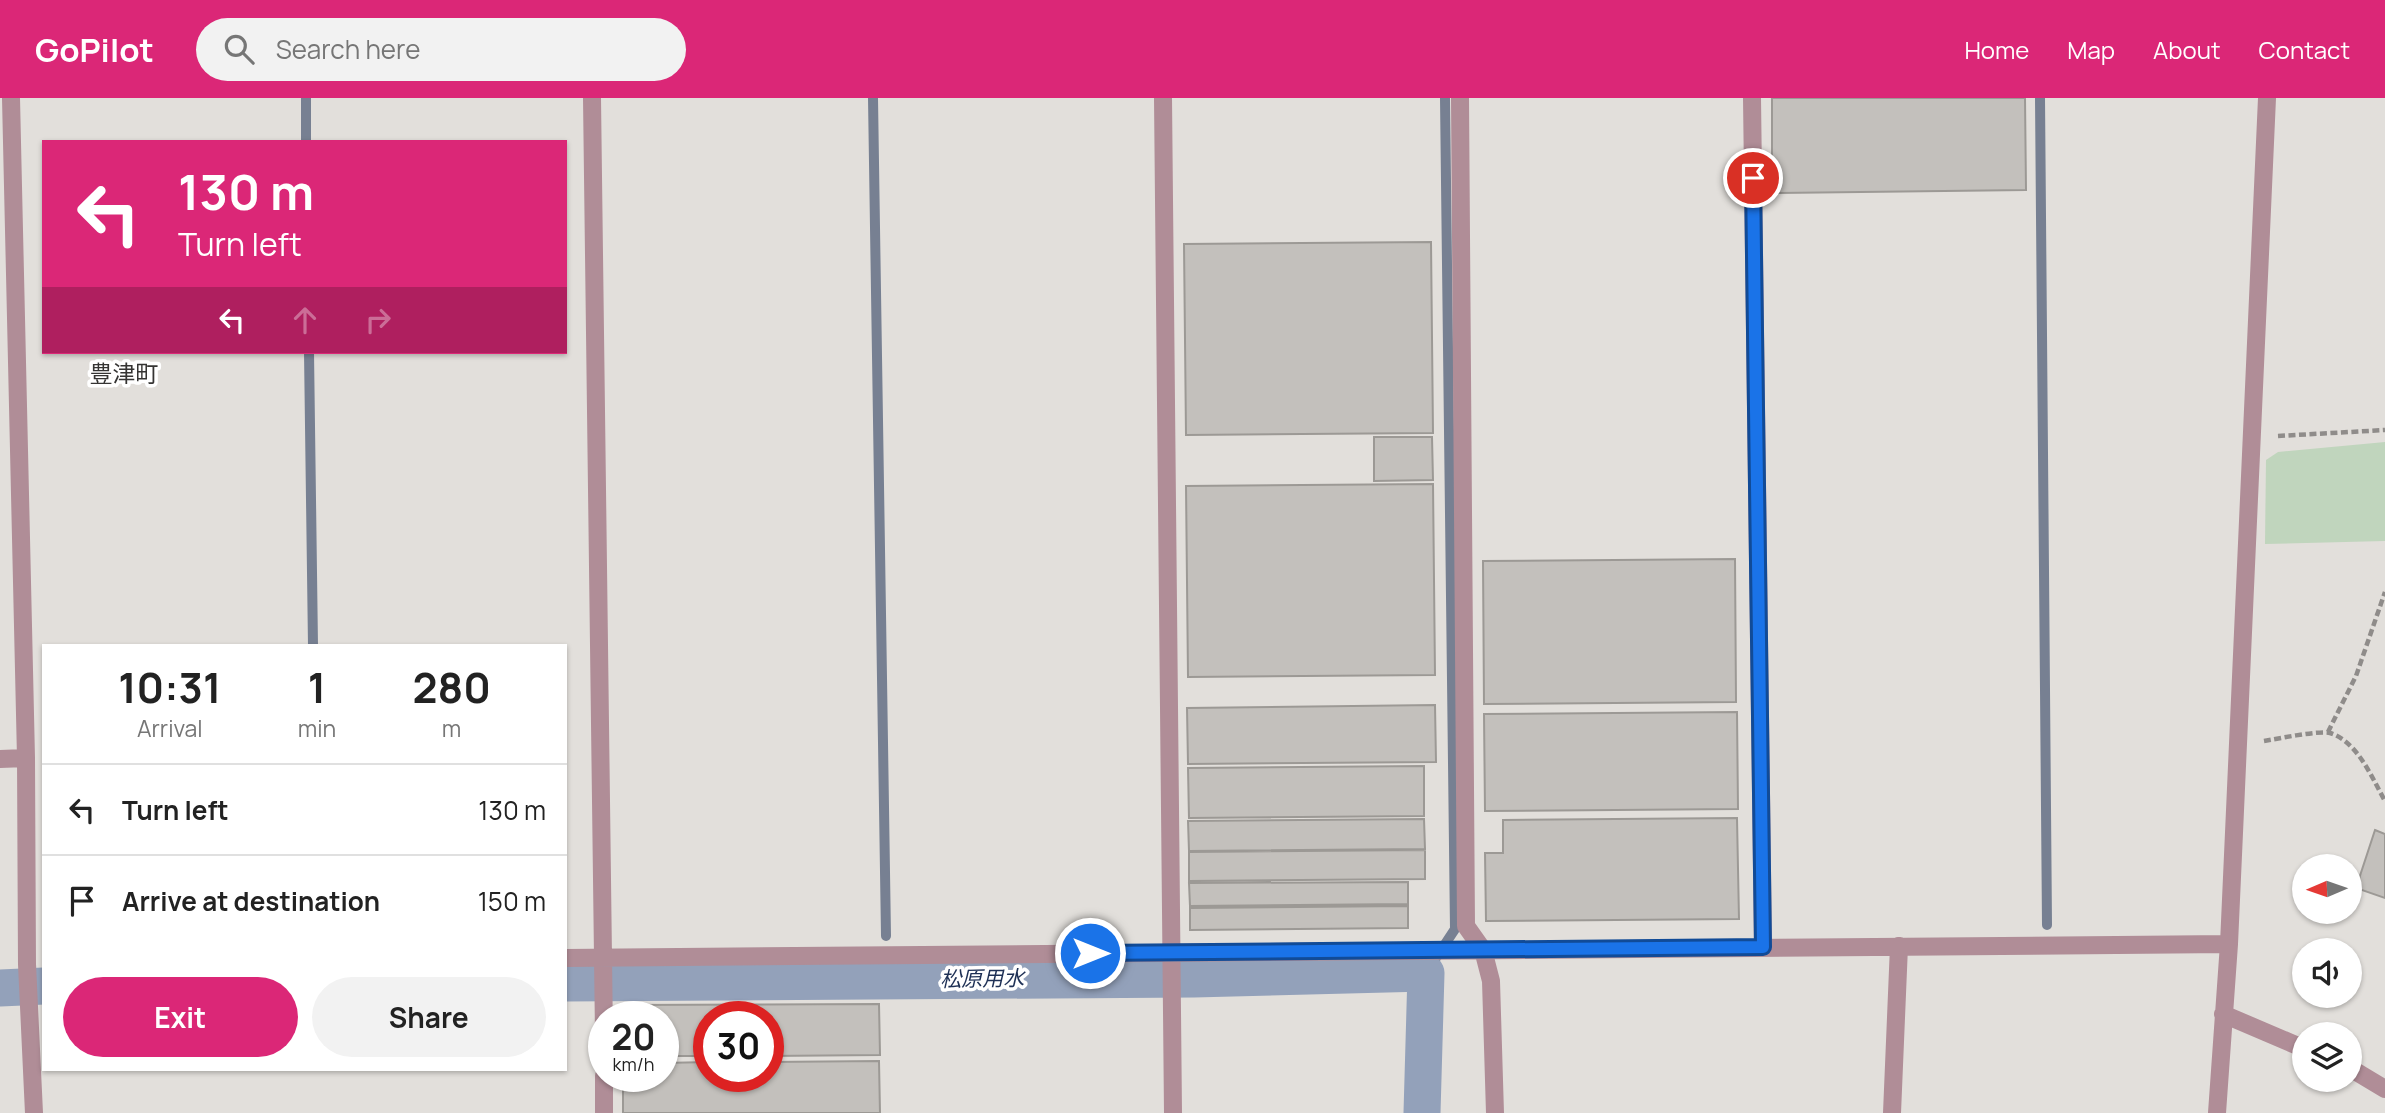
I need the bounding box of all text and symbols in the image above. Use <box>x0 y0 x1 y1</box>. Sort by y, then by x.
search box <box>196 18 686 81</box>
text: GoPilot <box>35 27 154 72</box>
icon: search <box>220 30 258 68</box>
text: Search here <box>276 31 420 67</box>
text: Home <box>1964 33 2029 66</box>
text: Map <box>2067 33 2115 66</box>
text: About <box>2153 33 2221 66</box>
text: Contact <box>2259 33 2350 66</box>
pin <box>1723 148 1783 208</box>
text: 130 m <box>178 158 314 225</box>
icon: arrive <box>1734 159 1772 197</box>
icon: left <box>63 168 154 259</box>
text: Turn left <box>178 222 302 266</box>
icon: left <box>213 301 251 339</box>
icon: ahead <box>286 301 324 339</box>
icon: right <box>359 301 397 339</box>
district label: 豊津町 <box>90 357 159 389</box>
text: 10:31 <box>118 658 221 716</box>
text: 1 <box>308 658 326 716</box>
text: 280 <box>412 658 491 716</box>
text: Arrival <box>137 712 203 744</box>
text: min <box>298 712 336 744</box>
text: m <box>442 712 461 744</box>
icon: left <box>63 791 101 829</box>
text: Turn left <box>122 792 229 828</box>
text: 130 m <box>478 792 546 828</box>
north arrow <box>2292 854 2362 924</box>
map controls <box>2292 854 2362 1092</box>
icon: arrive <box>63 882 101 920</box>
text: Arrive at destination <box>122 883 380 919</box>
text: 150 m <box>478 883 546 919</box>
position arrow <box>1053 916 1127 990</box>
button: sound <box>2292 938 2362 1008</box>
water label: 松原用水 <box>940 963 1026 993</box>
button: Exit <box>63 977 298 1057</box>
button: Share <box>312 977 546 1057</box>
speed limit sign: 30 <box>693 1001 784 1092</box>
text: 20 <box>612 1013 655 1061</box>
button: layers <box>2292 1022 2362 1092</box>
text: km/h <box>613 1052 654 1076</box>

